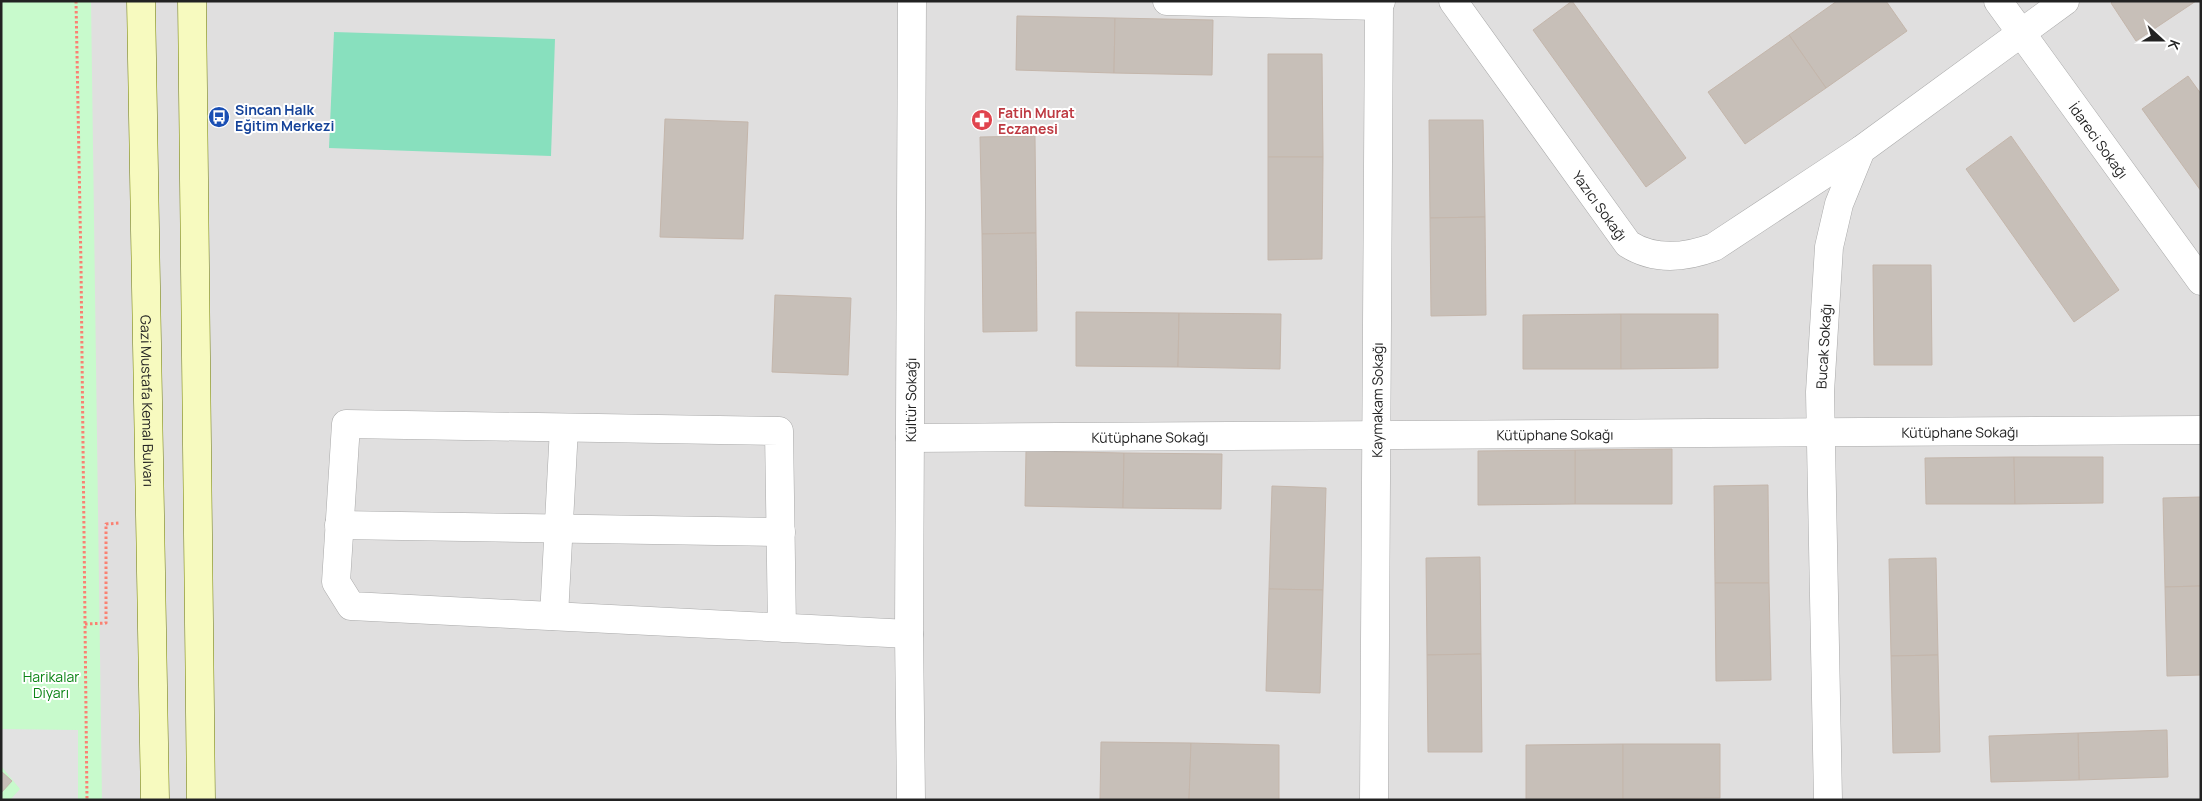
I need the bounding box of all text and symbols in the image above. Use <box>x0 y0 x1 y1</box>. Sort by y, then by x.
north arrow <box>2137 15 2187 65</box>
text: K <box>2164 37 2185 53</box>
street label: İdareci Sokağı <box>2065 99 2133 182</box>
place label: Sincan Halk Eğitim Merkezi <box>235 100 334 135</box>
place label: Fatih Murat Eczanesi <box>998 103 1075 138</box>
bus stop icon: Sincan Halk Eğitim Merkezi <box>207 105 231 129</box>
pharmacy icon: Fatih Murat Eczanesi <box>970 108 994 132</box>
street label: Yazıcı Sokağı <box>1569 167 1632 244</box>
street label: Bucak Sokağı <box>1811 303 1835 389</box>
street label: Gazi Mustafa Kemal Bulvarı <box>137 315 159 487</box>
street label: Kaymakam Sokağı <box>1367 342 1386 458</box>
street label: Kültür Sokağı <box>900 358 920 442</box>
street label: Kütüphane Sokağı <box>1901 422 2019 441</box>
street label: Kütüphane Sokağı <box>1496 424 1614 444</box>
street label: Kütüphane Sokağı <box>1091 427 1209 446</box>
park label: Harikalar Diyarı <box>23 667 79 702</box>

